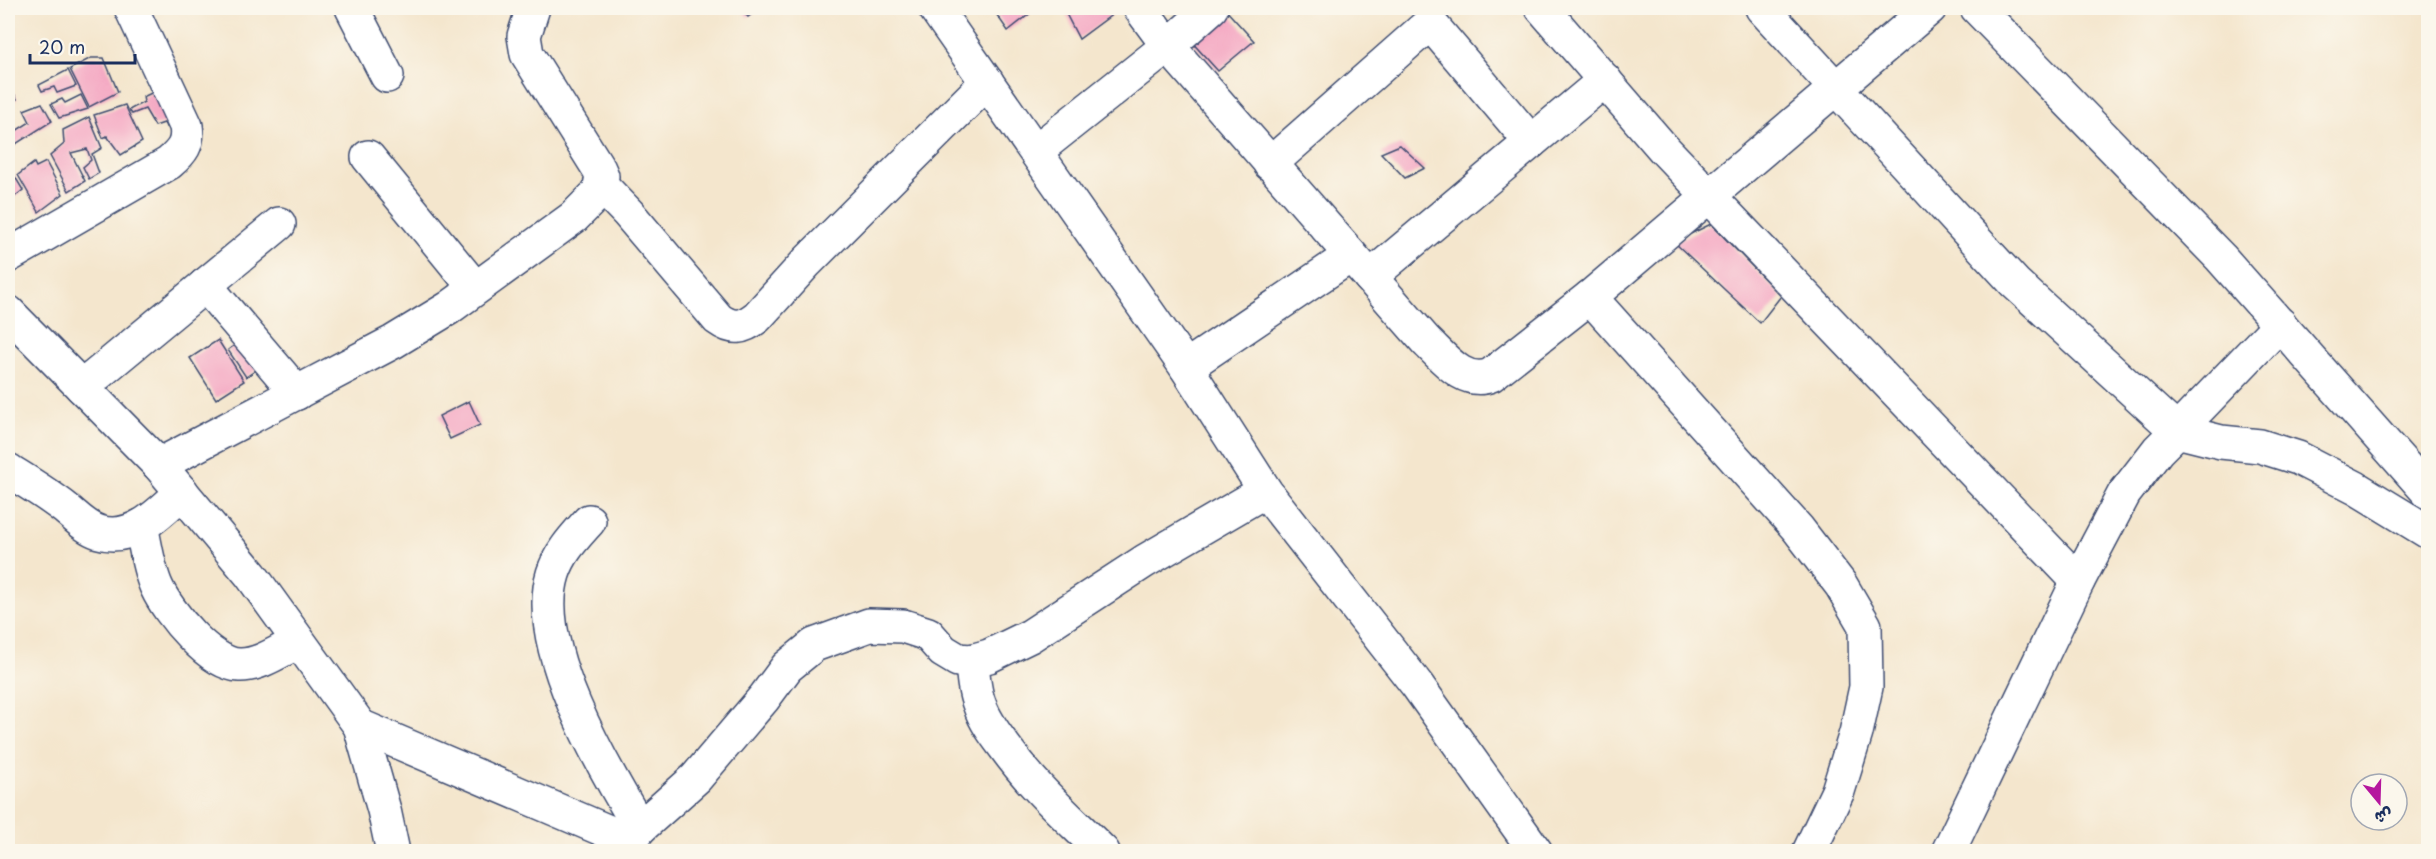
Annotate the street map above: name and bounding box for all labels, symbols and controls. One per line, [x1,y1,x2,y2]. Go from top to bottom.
scale bar [30,27,135,65]
text: 20 m [39,33,85,60]
north arrow [2349,772,2409,832]
text: ش [2372,803,2396,831]

